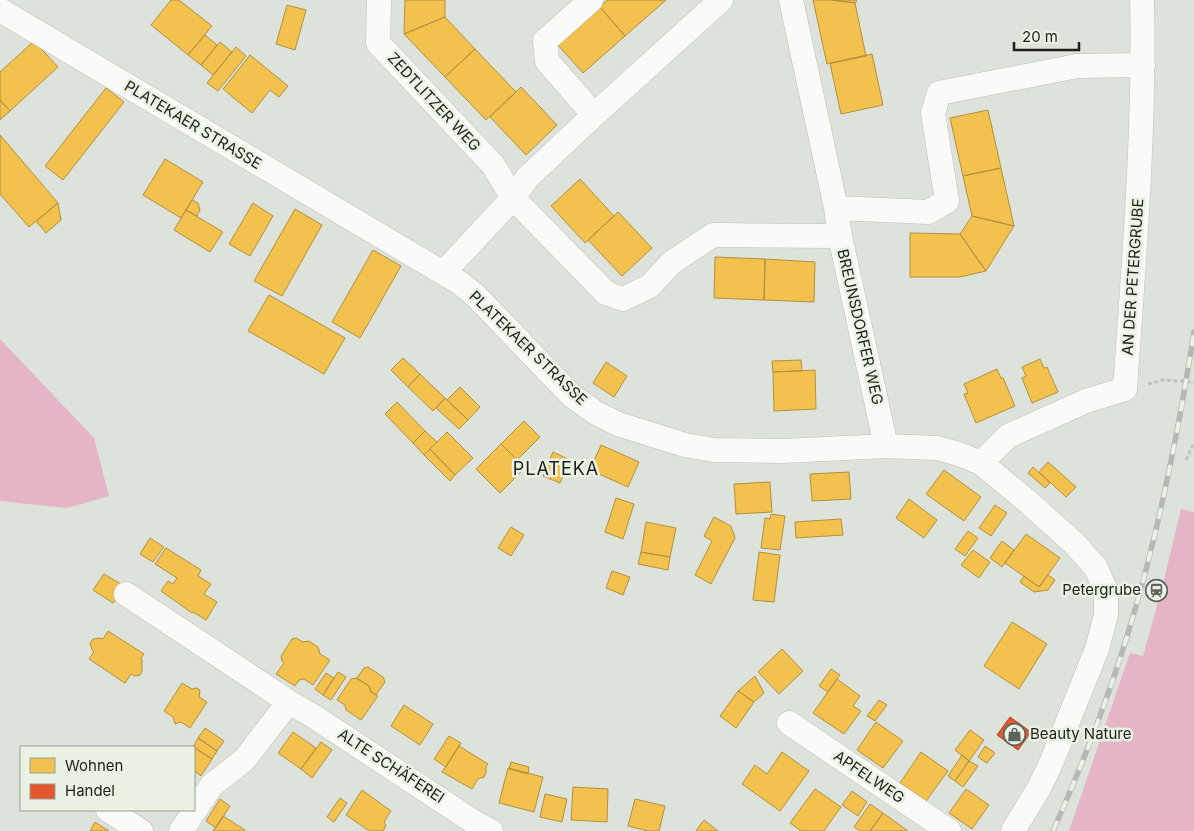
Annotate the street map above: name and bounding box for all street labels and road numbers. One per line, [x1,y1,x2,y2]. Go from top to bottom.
street label: ZEDTLITZER WEG [384,48,485,155]
street label: PLATEKAER STRASSE [121,76,265,173]
street label: AN DER PETERGRUBE [1118,198,1147,356]
street label: BREUNSDORFER WEG [833,247,888,407]
street label: PLATEKAER STRASSE [465,286,591,409]
street label: ALTE SCHÄFEREI [335,724,448,807]
street label: APFELWEG [830,746,908,807]

